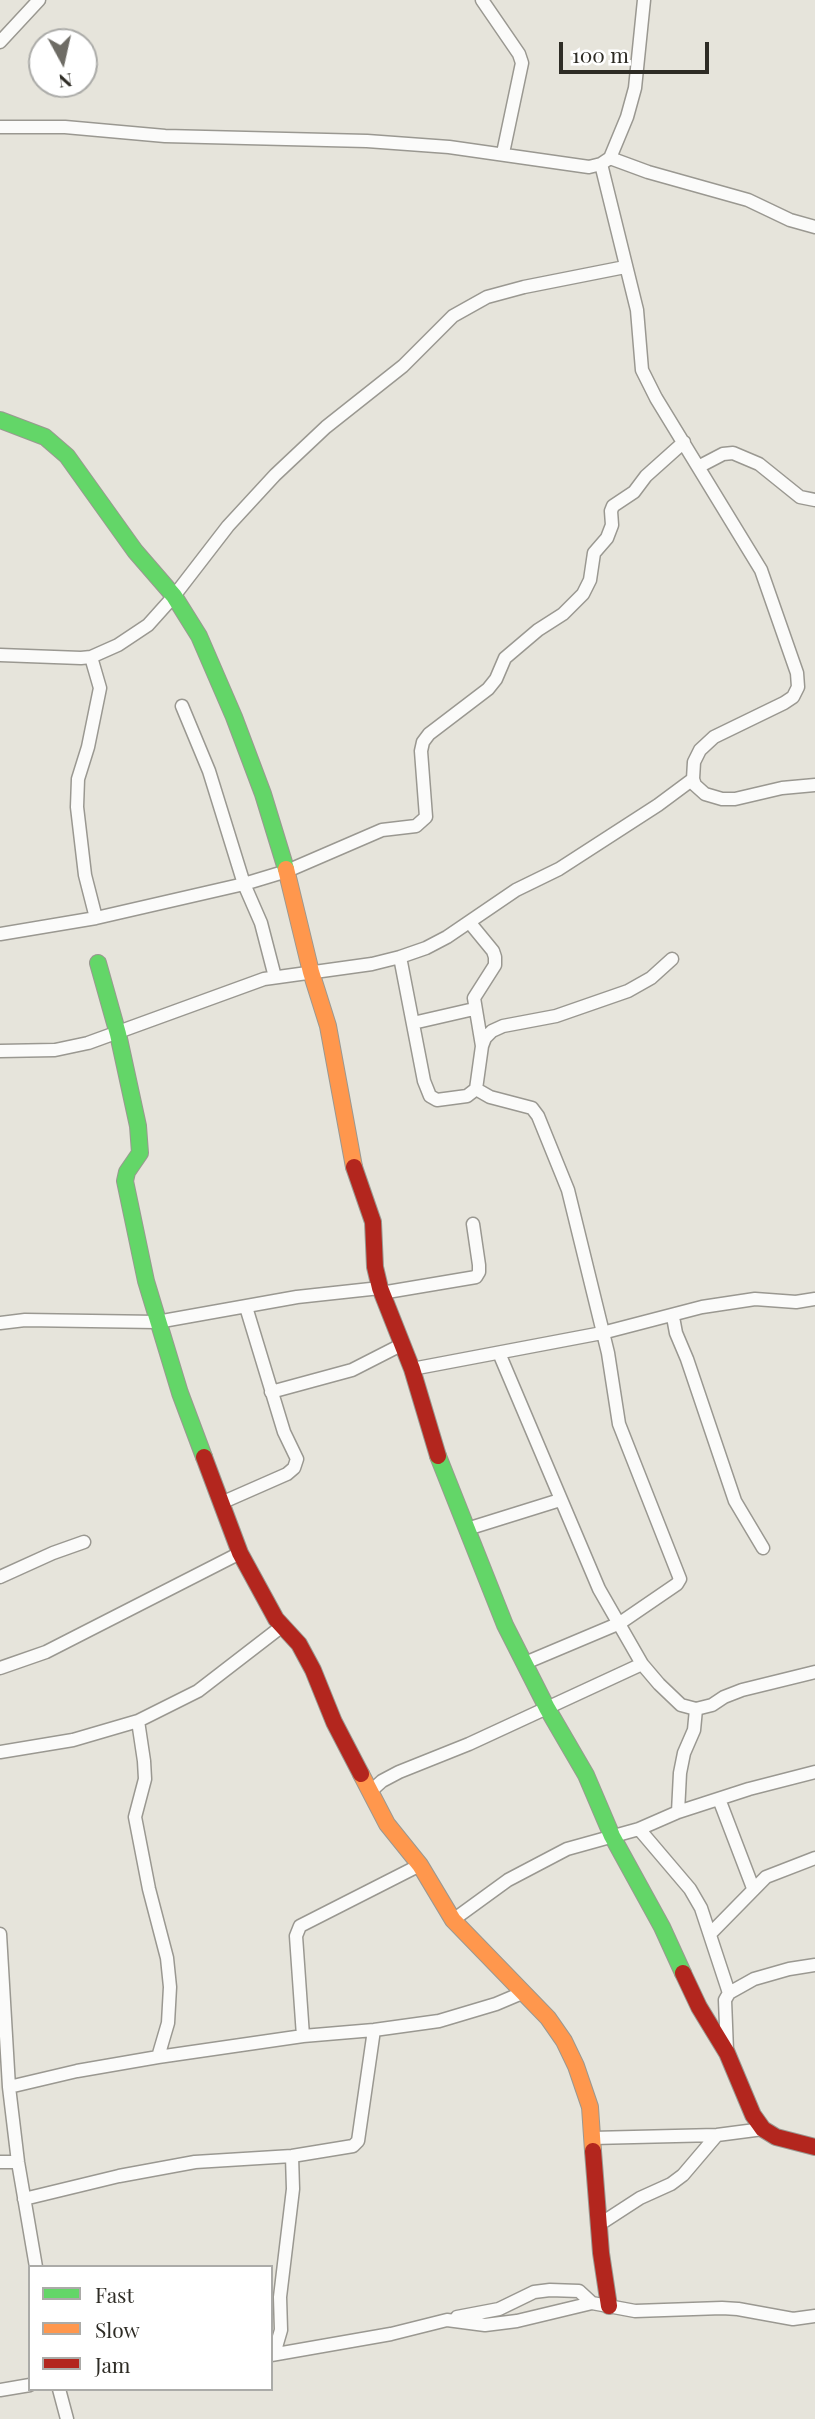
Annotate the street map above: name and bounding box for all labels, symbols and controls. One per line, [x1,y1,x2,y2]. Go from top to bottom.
north arrow [28,28,98,98]
scale bar [563,28,714,72]
text: 100 m [572,40,629,68]
text: N [57,68,74,96]
legend [28,2265,273,2391]
text: Fast [95,2280,134,2308]
text: Slow [95,2315,140,2343]
text: Jam [95,2350,131,2378]

